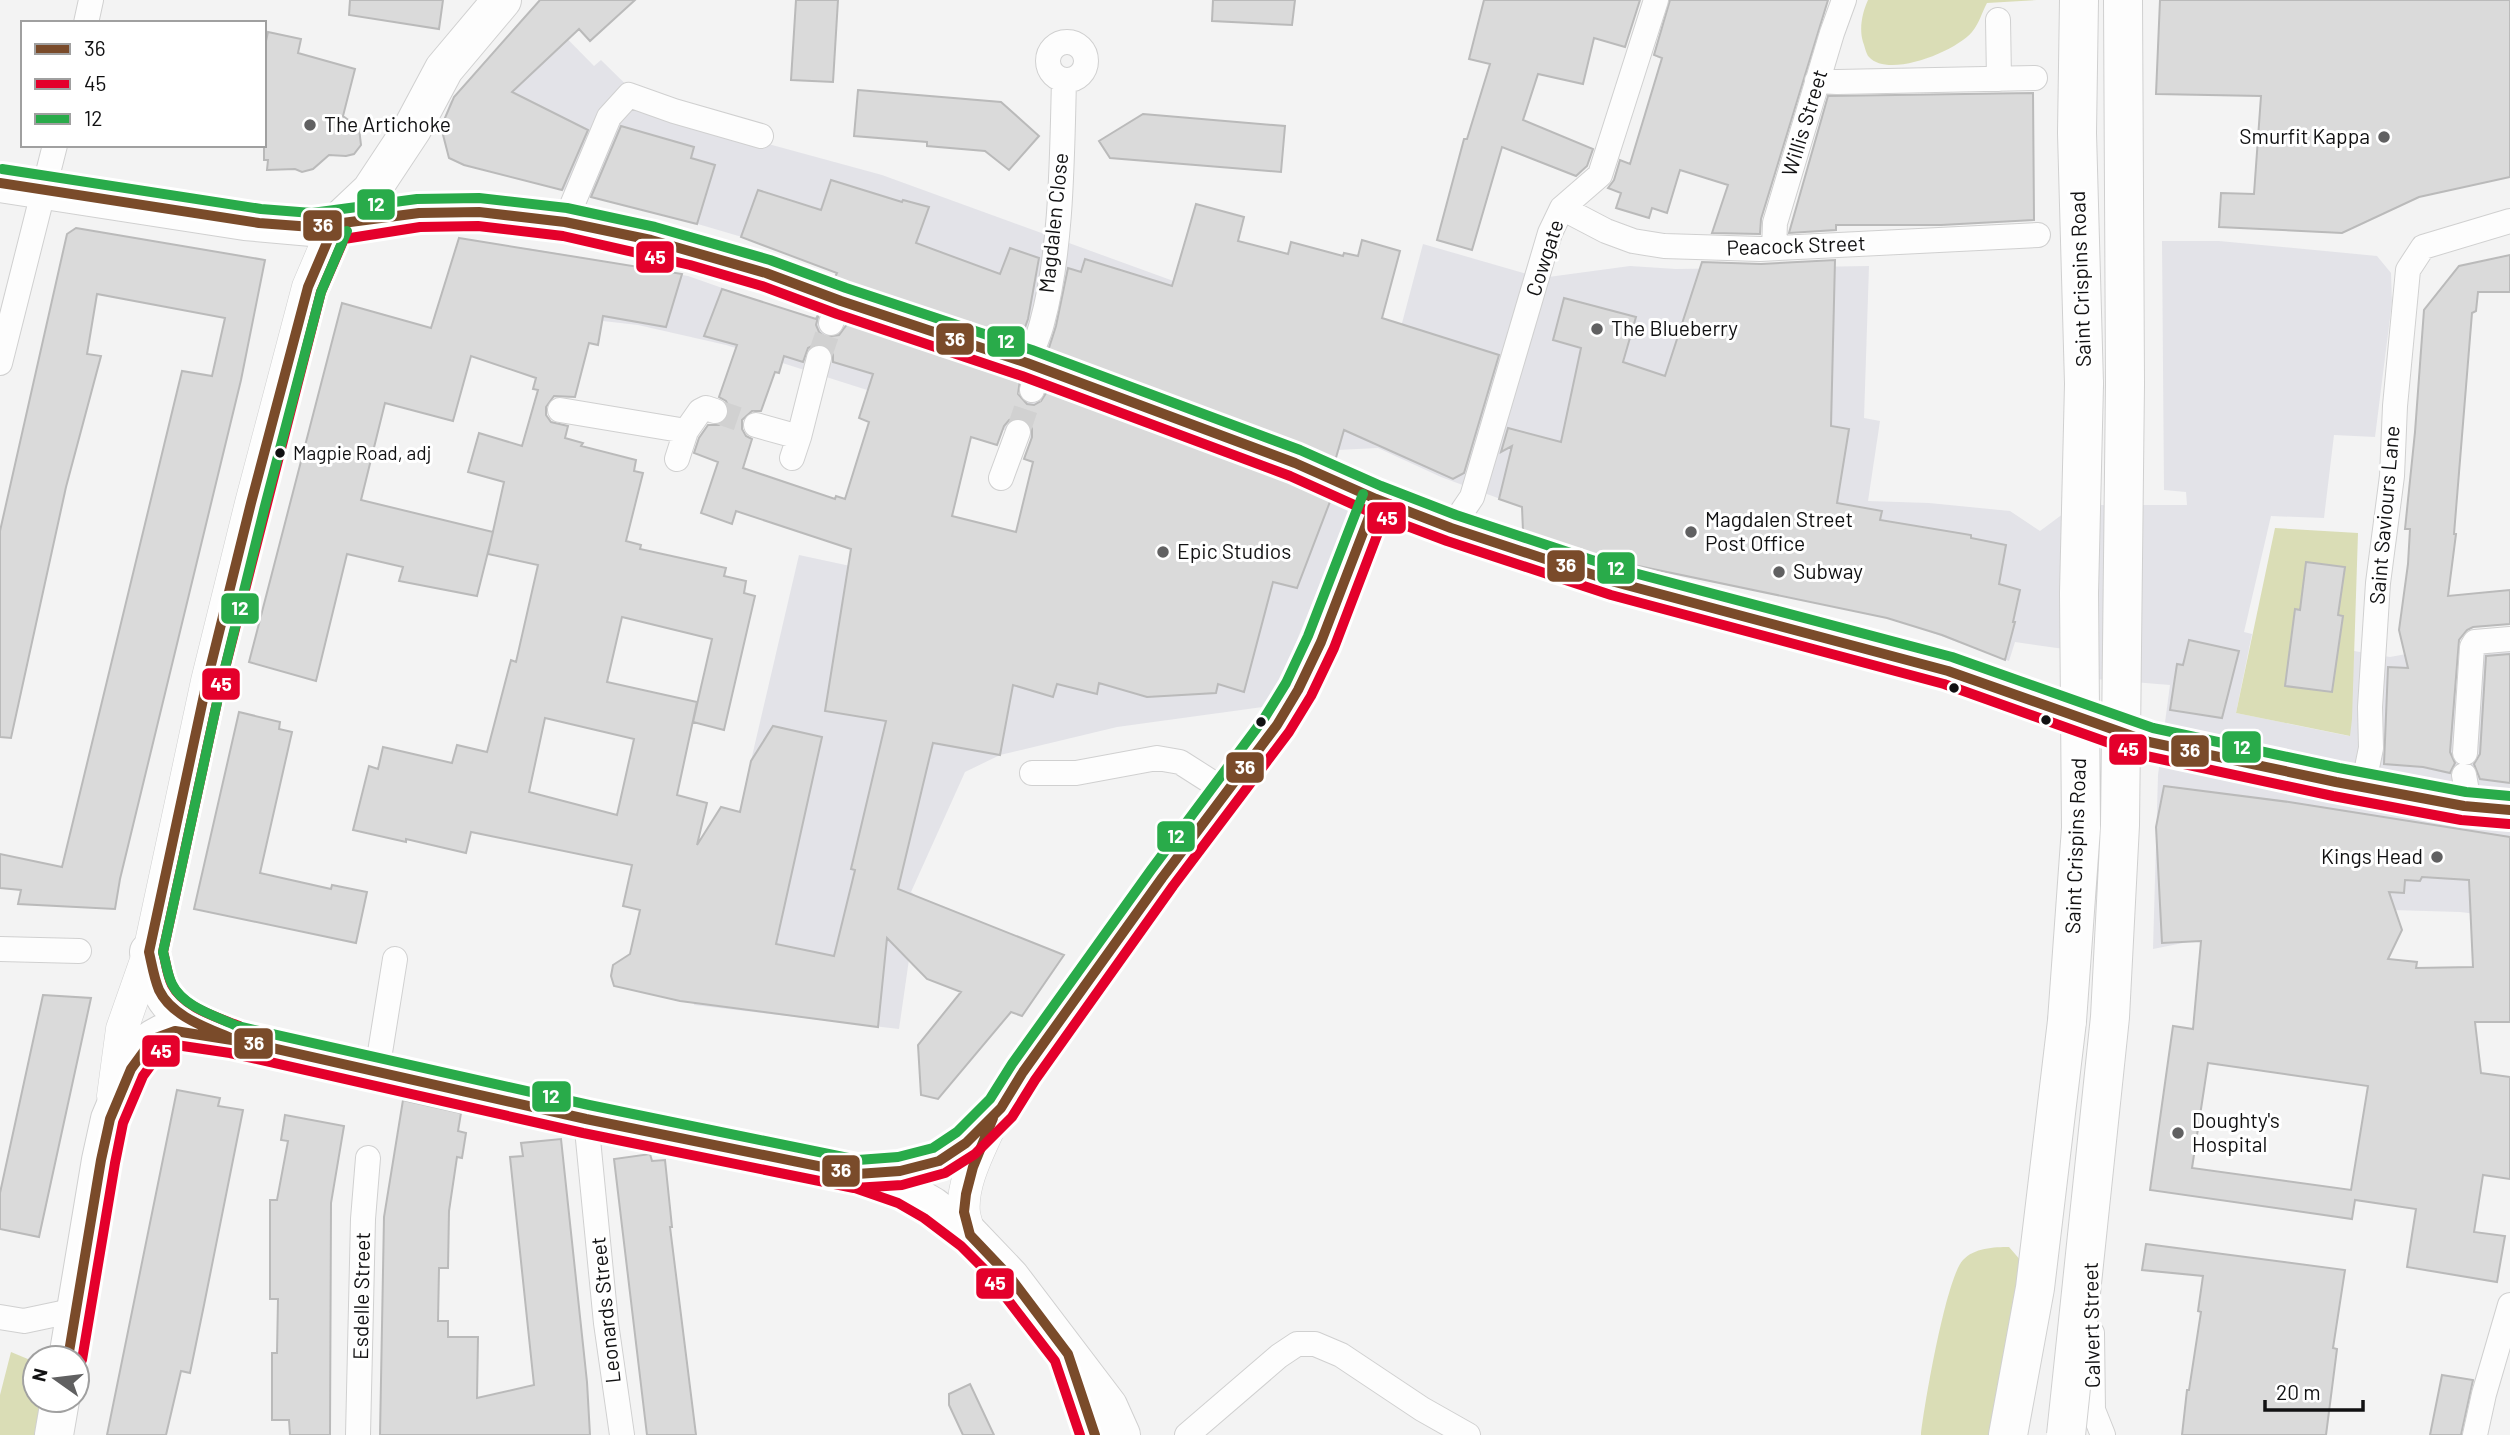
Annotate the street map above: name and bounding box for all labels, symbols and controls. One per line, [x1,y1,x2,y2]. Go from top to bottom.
legend [21,21,266,147]
text: 36 [84,35,106,60]
street label: Willis Street [1775,66,1832,179]
text: 45 [84,70,106,95]
text: 12 [84,105,103,130]
place label: The Artichoke [324,111,451,136]
marker: The Artichoke [302,117,318,133]
place label: Smurfit Kappa [2239,123,2370,148]
marker: Smurfit Kappa [2376,129,2392,145]
street label: Magdalen Close [1033,151,1072,294]
line badge: 12 [356,188,396,221]
street label: Saint Crispins Road [2064,191,2095,368]
text: 12 [367,192,385,215]
line badge: 36 [302,209,343,242]
text: 36 [313,213,333,236]
street label: Cowgate [1520,216,1568,299]
street label: Peacock Street [1726,230,1866,259]
line badge: 45 [635,240,675,274]
text: 45 [644,245,666,268]
place label: The Blueberry [1611,315,1738,340]
marker: The Blueberry [1589,321,1605,337]
line badge: 36 [935,322,975,356]
line badge: 12 [986,325,1026,358]
text: 36 [945,327,965,350]
text: 12 [997,329,1015,352]
street label: Saint Saviours Lane [2363,425,2404,605]
place label: Magpie Road, adj [293,441,431,464]
marker: Magpie Road, adj [273,446,287,460]
line badge: 45 [1366,501,1407,535]
text: 45 [1376,506,1398,529]
place label: Magdalen Street Post Office [1705,506,1853,555]
marker: Magdalen Street Post Office [1683,524,1699,540]
place label: Epic Studios [1177,538,1291,563]
marker: Epic Studios [1155,544,1171,560]
line badge: 36 [1546,549,1586,583]
line badge: 12 [1596,551,1636,585]
text: 36 [1556,553,1576,576]
text: 12 [1607,556,1625,579]
place label: Subway [1793,558,1863,583]
marker: Subway [1771,564,1787,580]
line badge: 12 [220,592,260,625]
text: 12 [231,596,249,619]
line badge: 45 [201,667,241,701]
text: 45 [210,672,232,695]
unlabelled marker [1947,681,1961,695]
unlabelled marker [2039,713,2053,727]
unlabelled marker [1254,715,1268,729]
line badge: 12 [2221,730,2262,764]
line badge: 45 [2108,733,2148,766]
line badge: 36 [2170,734,2210,768]
text: 12 [2233,735,2251,758]
text: 45 [2117,737,2139,760]
text: 36 [2180,738,2200,761]
line badge: 36 [1225,751,1265,784]
text: 36 [1235,755,1255,778]
street label: Saint Crispins Road [2059,757,2090,934]
line badge: 12 [1156,820,1196,853]
text: 12 [1167,824,1185,847]
place label: Kings Head [2321,843,2423,868]
marker: Kings Head [2429,849,2445,865]
line badge: 36 [233,1027,274,1060]
text: 36 [244,1031,264,1054]
line badge: 45 [141,1034,181,1068]
text: 45 [150,1039,172,1062]
line badge: 12 [531,1080,572,1113]
text: 12 [542,1084,560,1107]
place label: Doughty's Hospital [2192,1107,2280,1156]
marker: Doughty's Hospital [2170,1125,2186,1141]
line badge: 36 [821,1154,861,1188]
text: 36 [831,1158,851,1181]
street label: Esdelle Street [347,1232,374,1360]
street label: Leonards Street [584,1236,625,1385]
street label: Calvert Street [2077,1262,2104,1388]
line badge: 45 [975,1267,1015,1300]
text: 45 [984,1271,1006,1294]
north arrow [21,1344,91,1414]
text: N [26,1366,52,1384]
scale bar [2265,1368,2363,1412]
text: 20 m [2276,1379,2321,1404]

